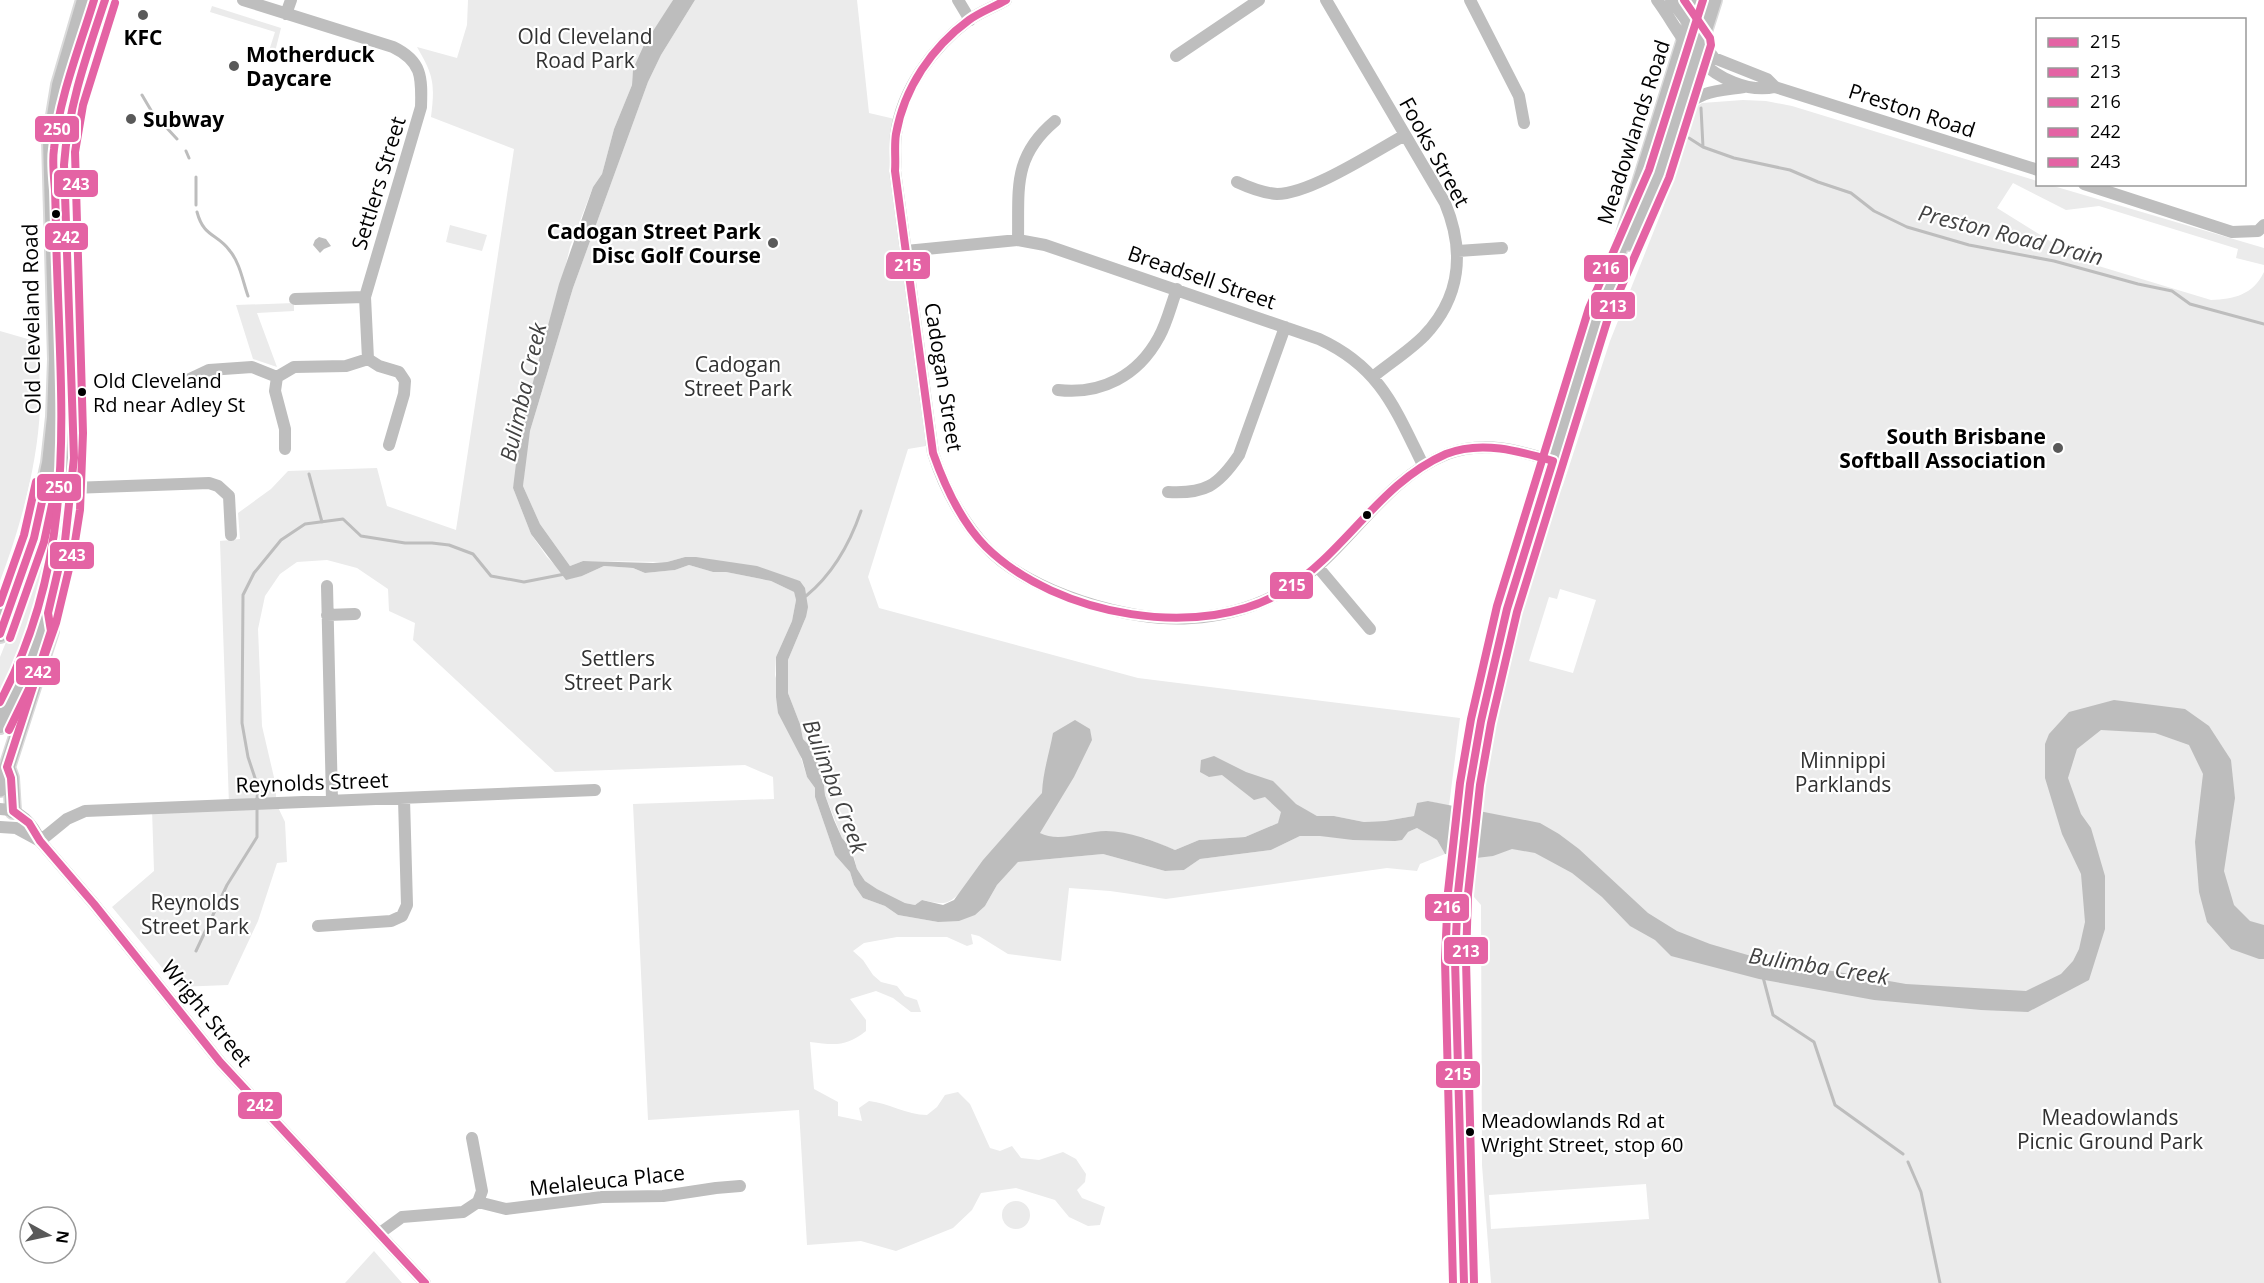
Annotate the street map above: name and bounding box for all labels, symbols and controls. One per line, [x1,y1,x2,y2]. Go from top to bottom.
marker: KFC [136,8,150,22]
legend [2036,18,2246,186]
park label: Old Cleveland Road Park [517,22,653,74]
place label: KFC [124,23,162,51]
text: 215 [2090,29,2121,53]
street label: Meadowlands Road [1590,36,1676,228]
place label: Motherduck Daycare [246,40,376,92]
marker: Motherduck Daycare [227,59,241,73]
text: 213 [2090,59,2121,83]
street label: Preston Road [1845,76,1979,144]
text: 216 [2090,89,2121,113]
street label: Fooks Street [1393,92,1477,212]
place label: Subway [143,105,224,133]
marker: Subway [124,112,138,126]
street label: Settlers Street [344,113,412,253]
line badge: 250 [34,115,80,143]
text: 250 [43,118,71,140]
text: 242 [2090,119,2121,143]
text: 243 [2090,149,2121,173]
line badge: 243 [53,169,99,198]
text: 243 [62,173,90,195]
water label: Preston Road Drain [1915,197,2107,271]
unlabelled marker [50,208,62,220]
place label: Cadogan Street Park Disc Golf Course [547,217,762,269]
line badge: 242 [44,222,89,251]
street label: Old Cleveland Road [15,223,47,415]
text: 242 [52,226,80,248]
marker: Cadogan Street Park Disc Golf Course [766,236,780,250]
street label: Breadsell Street [1124,239,1280,315]
line badge: 215 [885,251,931,280]
text: 215 [894,254,922,276]
line badge: 216 [1583,254,1629,283]
text: 216 [1592,257,1620,279]
line badge: 213 [1590,291,1636,320]
text: 213 [1599,295,1627,317]
street label: Cadogan Street [918,301,970,453]
water label: Bulimba Creek [491,319,553,464]
park label: Cadogan Street Park [684,350,792,402]
place label: Old Cleveland Rd near Adley St [93,367,245,418]
marker: Old Cleveland Rd near Adley St [76,386,88,398]
place label: South Brisbane Softball Association [1839,422,2046,474]
marker: South Brisbane Softball Association [2051,441,2065,455]
line badge: 250 [36,473,82,502]
text: 250 [45,476,73,498]
unlabelled marker [1361,509,1373,521]
line badge: 243 [49,541,95,570]
text: 243 [58,544,86,566]
line badge: 215 [1269,571,1314,600]
text: 215 [1278,574,1306,596]
park label: Settlers Street Park [564,644,672,696]
line badge: 242 [15,657,61,686]
text: 242 [24,661,52,683]
water label: Bulimba Creek [797,715,876,858]
park label: Minnippi Parklands [1795,746,1891,798]
street label: Reynolds Street [235,765,389,799]
park label: Reynolds Street Park [141,888,249,940]
line badge: 216 [1424,893,1470,922]
text: 216 [1433,896,1461,918]
line badge: 213 [1443,936,1489,965]
water label: Bulimba Creek [1747,939,1892,991]
text: 213 [1452,940,1480,962]
street label: Wright Street [155,954,259,1072]
line badge: 215 [1435,1060,1481,1089]
text: 215 [1444,1063,1472,1085]
line badge: 242 [237,1091,283,1120]
text: 242 [246,1094,274,1116]
park label: Meadowlands Picnic Ground Park [2017,1103,2203,1155]
place label: Meadowlands Rd at Wright Street, stop 60 [1481,1107,1683,1158]
marker: Meadowlands Rd at Wright Street, stop 60 [1464,1126,1476,1138]
street label: Melaleuca Place [528,1158,686,1202]
north arrow [18,1205,78,1265]
text: N [51,1229,75,1245]

